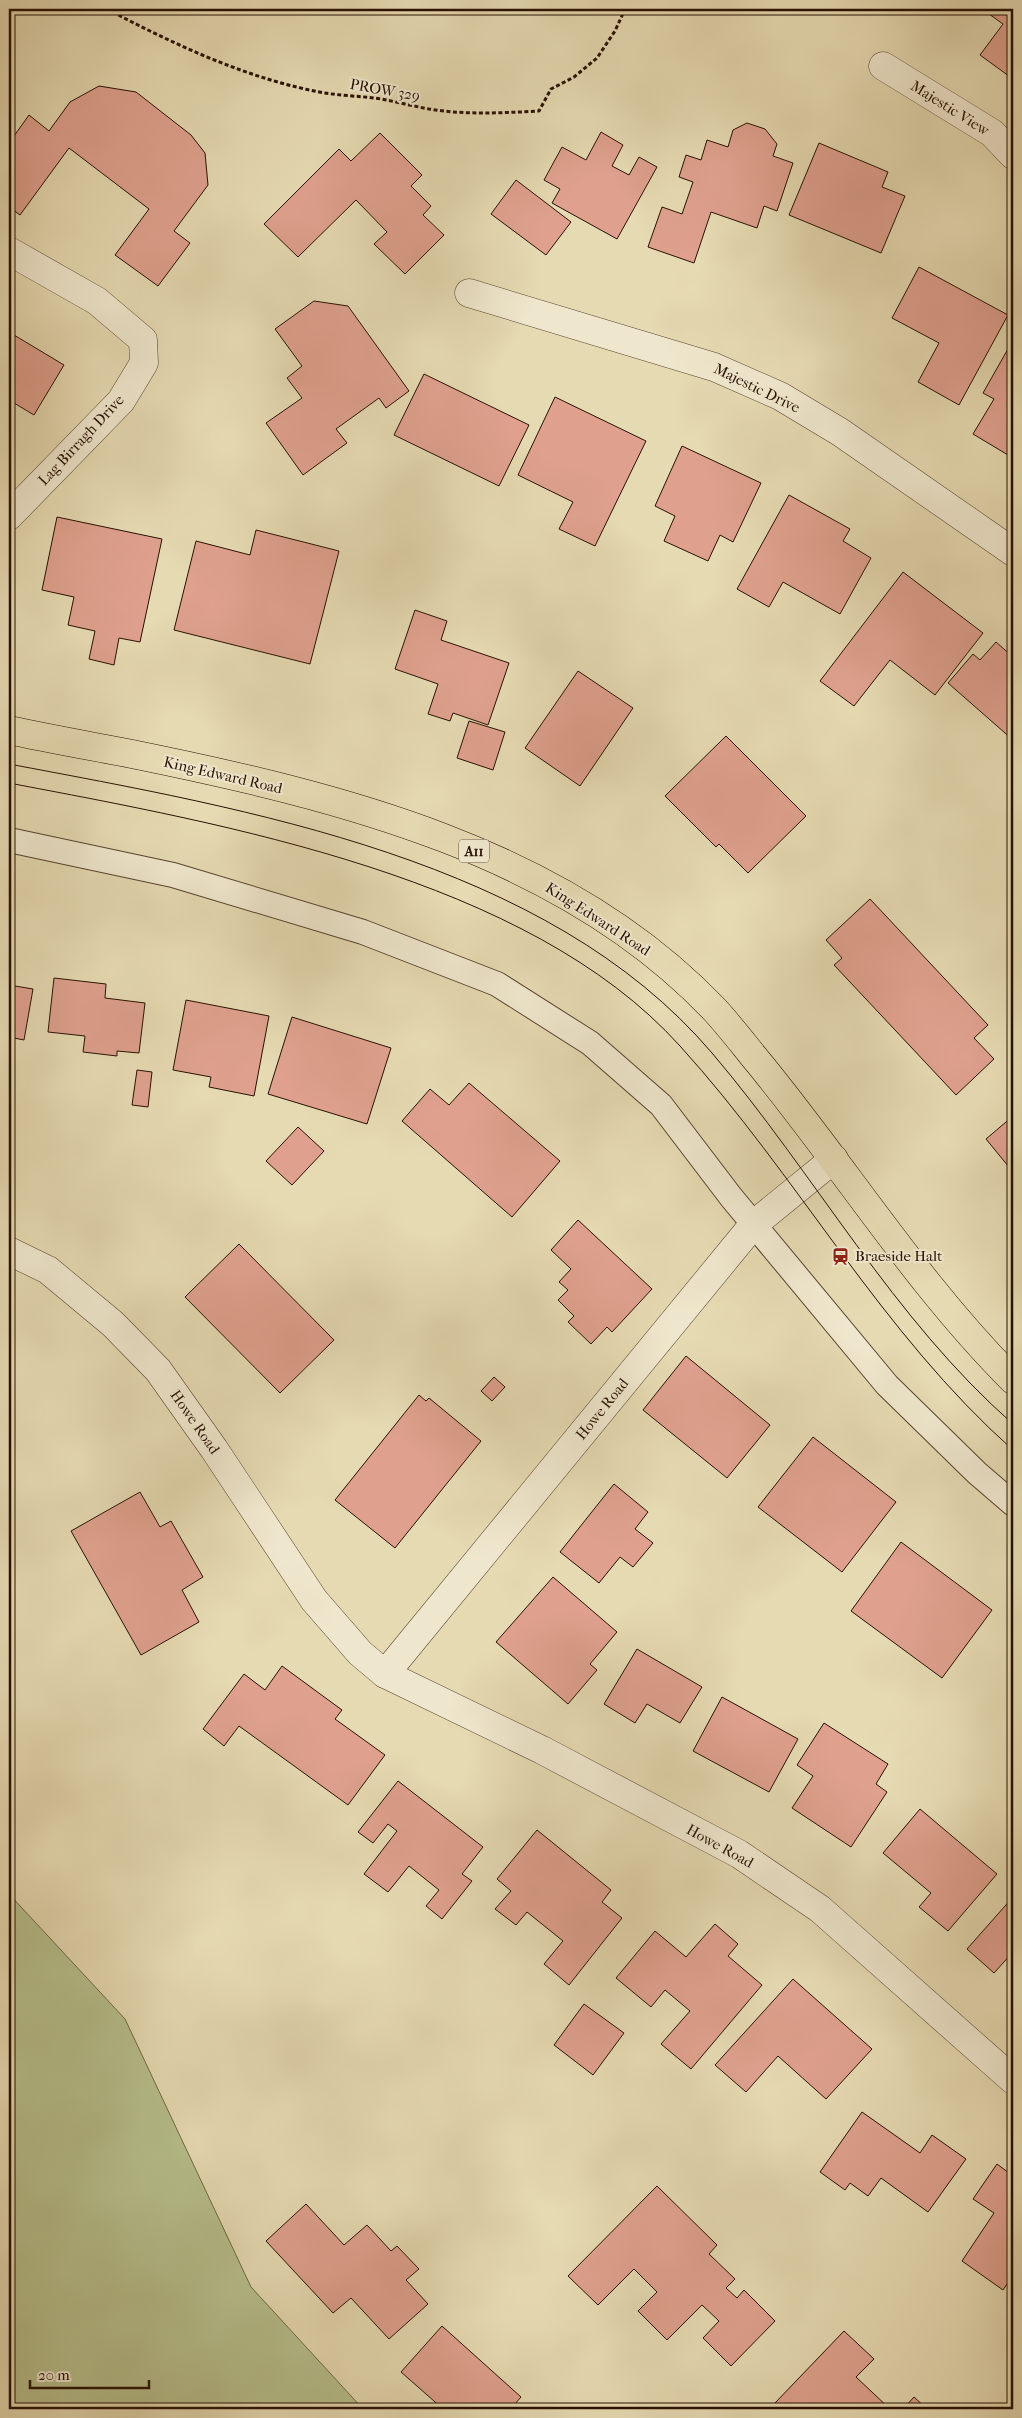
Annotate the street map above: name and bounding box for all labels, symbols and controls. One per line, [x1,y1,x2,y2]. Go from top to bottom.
street label: PROW 329 [349,75,421,105]
street label: Majestic View [907,77,993,140]
street label: Majestic Drive [711,359,804,417]
street label: Lag Birragh Drive [34,390,128,489]
street label: King Edward Road [162,753,285,798]
road number: A11 [459,839,489,862]
street label: King Edward Road [542,878,654,960]
station icon: Braeside Halt [831,1246,851,1266]
place label: Braeside Halt [855,1247,943,1265]
street label: Howe Road [572,1374,633,1443]
street label: Howe Road [166,1387,224,1458]
street label: Howe Road [683,1820,757,1872]
scale bar [30,2358,149,2390]
text: 20 m [38,2366,70,2384]

